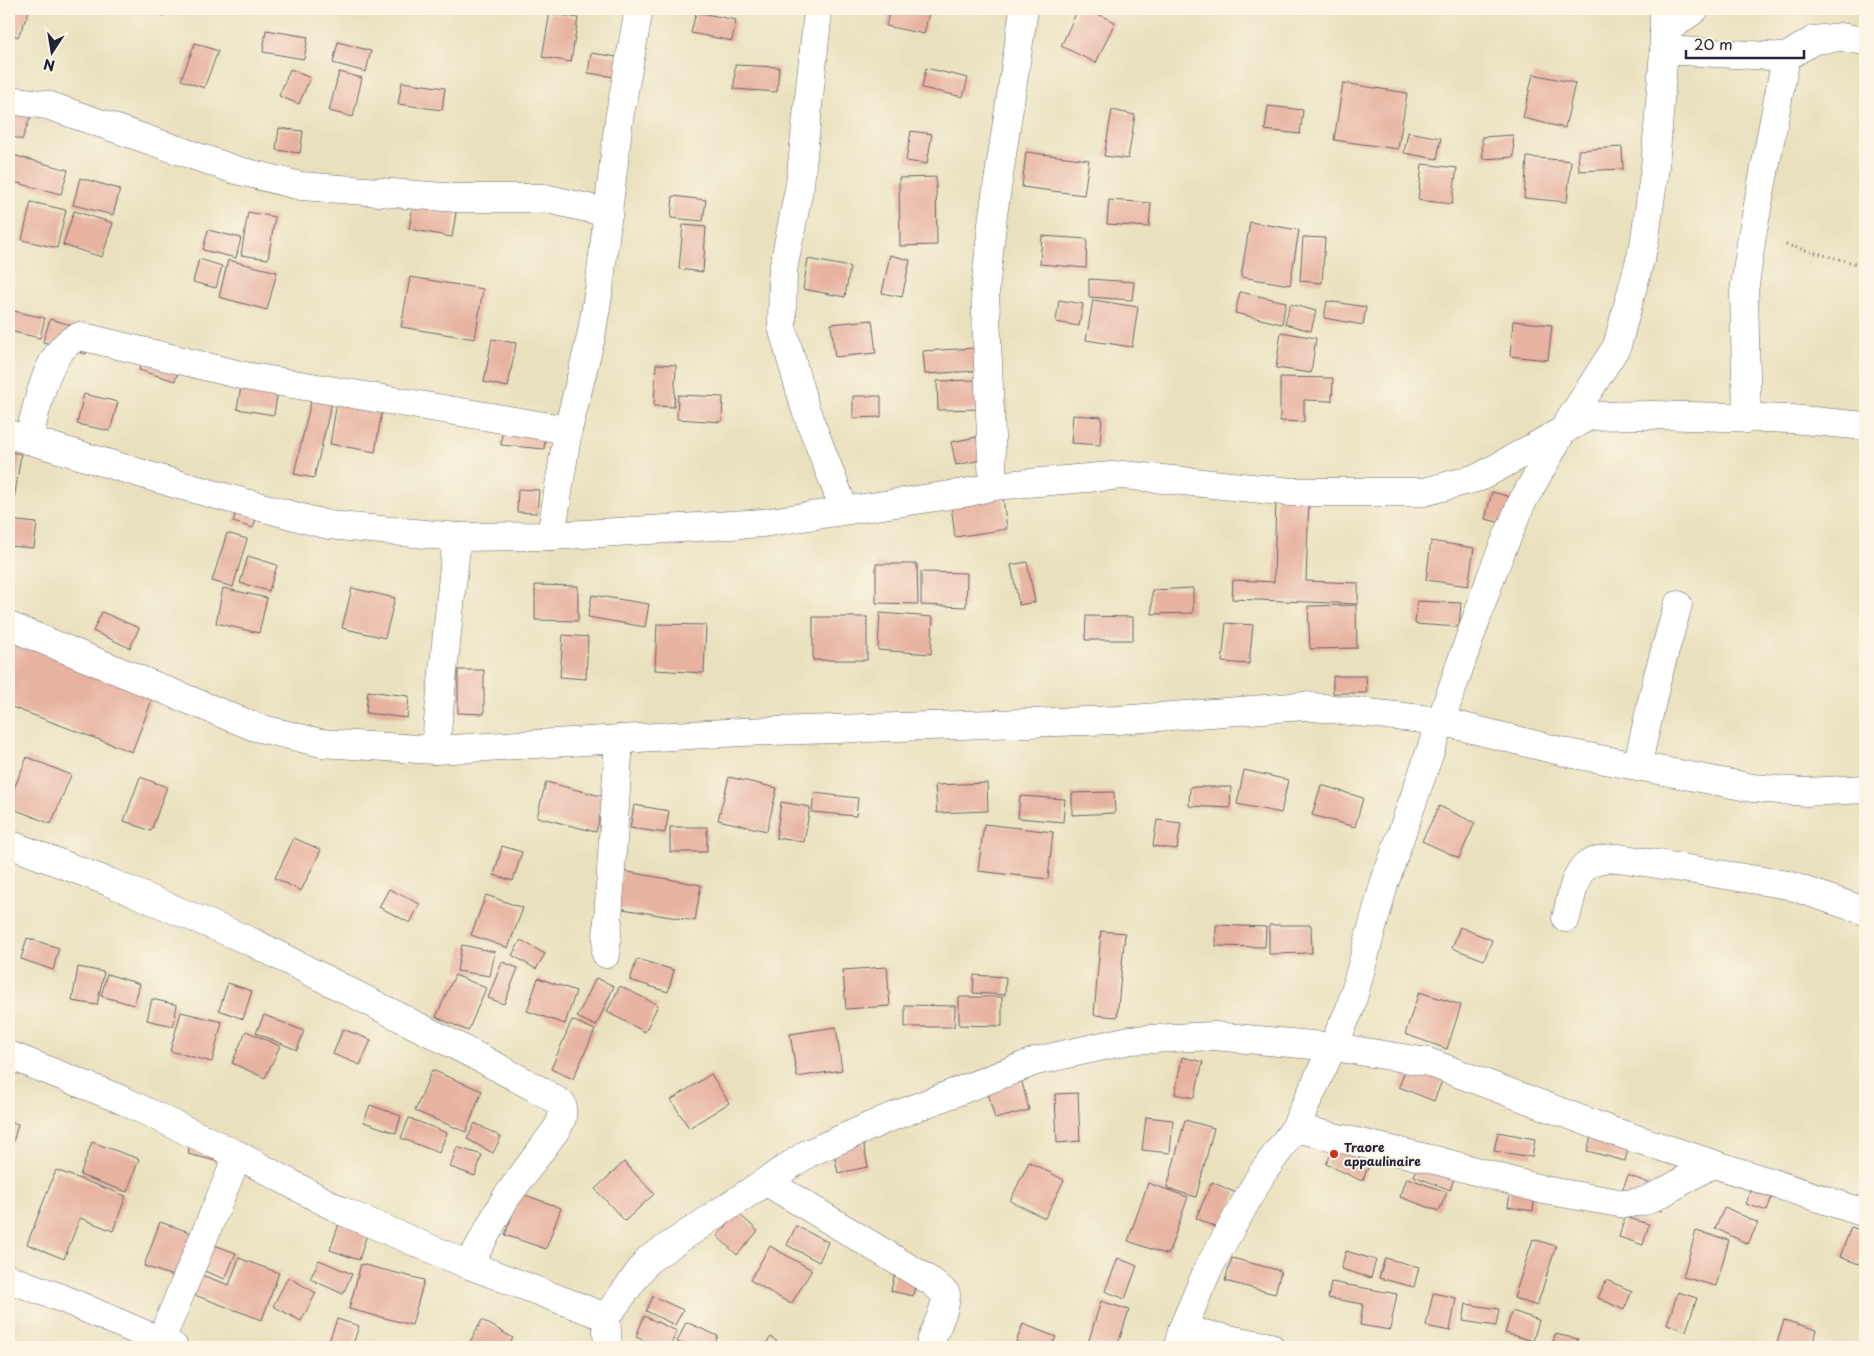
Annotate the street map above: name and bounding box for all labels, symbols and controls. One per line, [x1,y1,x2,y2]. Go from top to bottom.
north arrow [28,28,78,78]
scale bar [1686,28,1804,60]
text: 20 m [1694,32,1733,55]
text: N [42,54,57,77]
place label: Traore appaulinaire [1344,1138,1421,1170]
marker: Traore appaulinaire [1328,1148,1340,1160]

